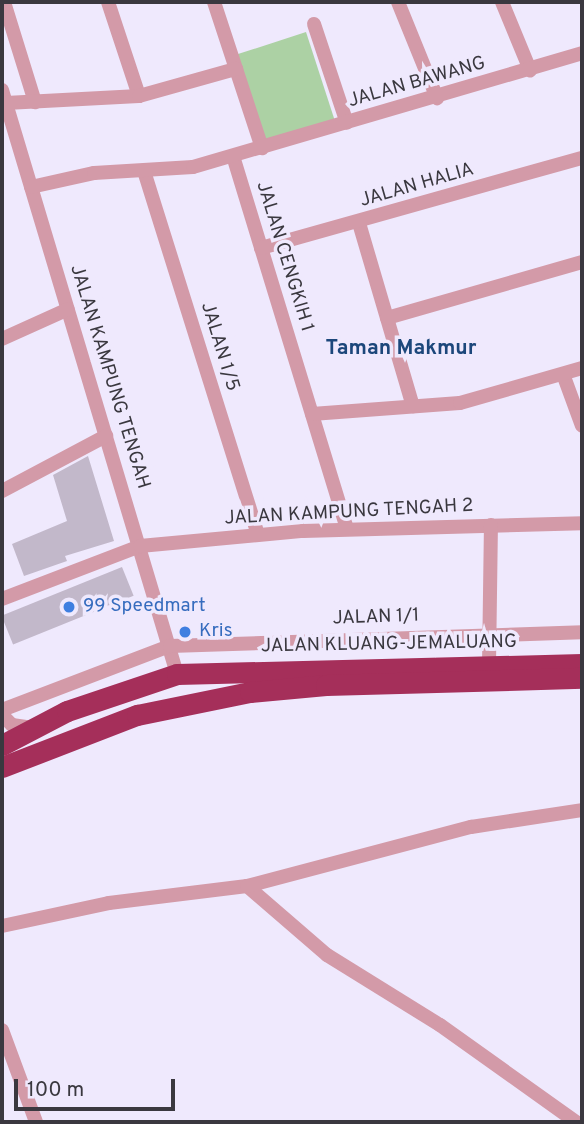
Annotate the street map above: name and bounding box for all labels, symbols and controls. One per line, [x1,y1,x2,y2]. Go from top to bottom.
street label: JALAN BAWANG [346,53,488,113]
street label: JALAN HALIA [357,159,477,213]
street label: JALAN CENGKIH 1 [250,179,318,335]
street label: JALAN KAMPUNG TENGAH [64,262,154,492]
street label: JALAN 1/5 [195,300,243,394]
district label: Taman Makmur [325,336,477,362]
street label: JALAN KAMPUNG TENGAH 2 [224,495,474,531]
place label: 99 Speedmart [83,596,206,618]
marker: 99 Speedmart [61,599,77,615]
street label: JALAN 1/1 [332,605,420,631]
place label: Kris [199,621,233,643]
marker: Kris [177,624,193,640]
street label: JALAN KLUANG-JEMALUANG [261,631,517,659]
scale bar [18,1064,178,1108]
text: 100 m [27,1077,84,1104]

